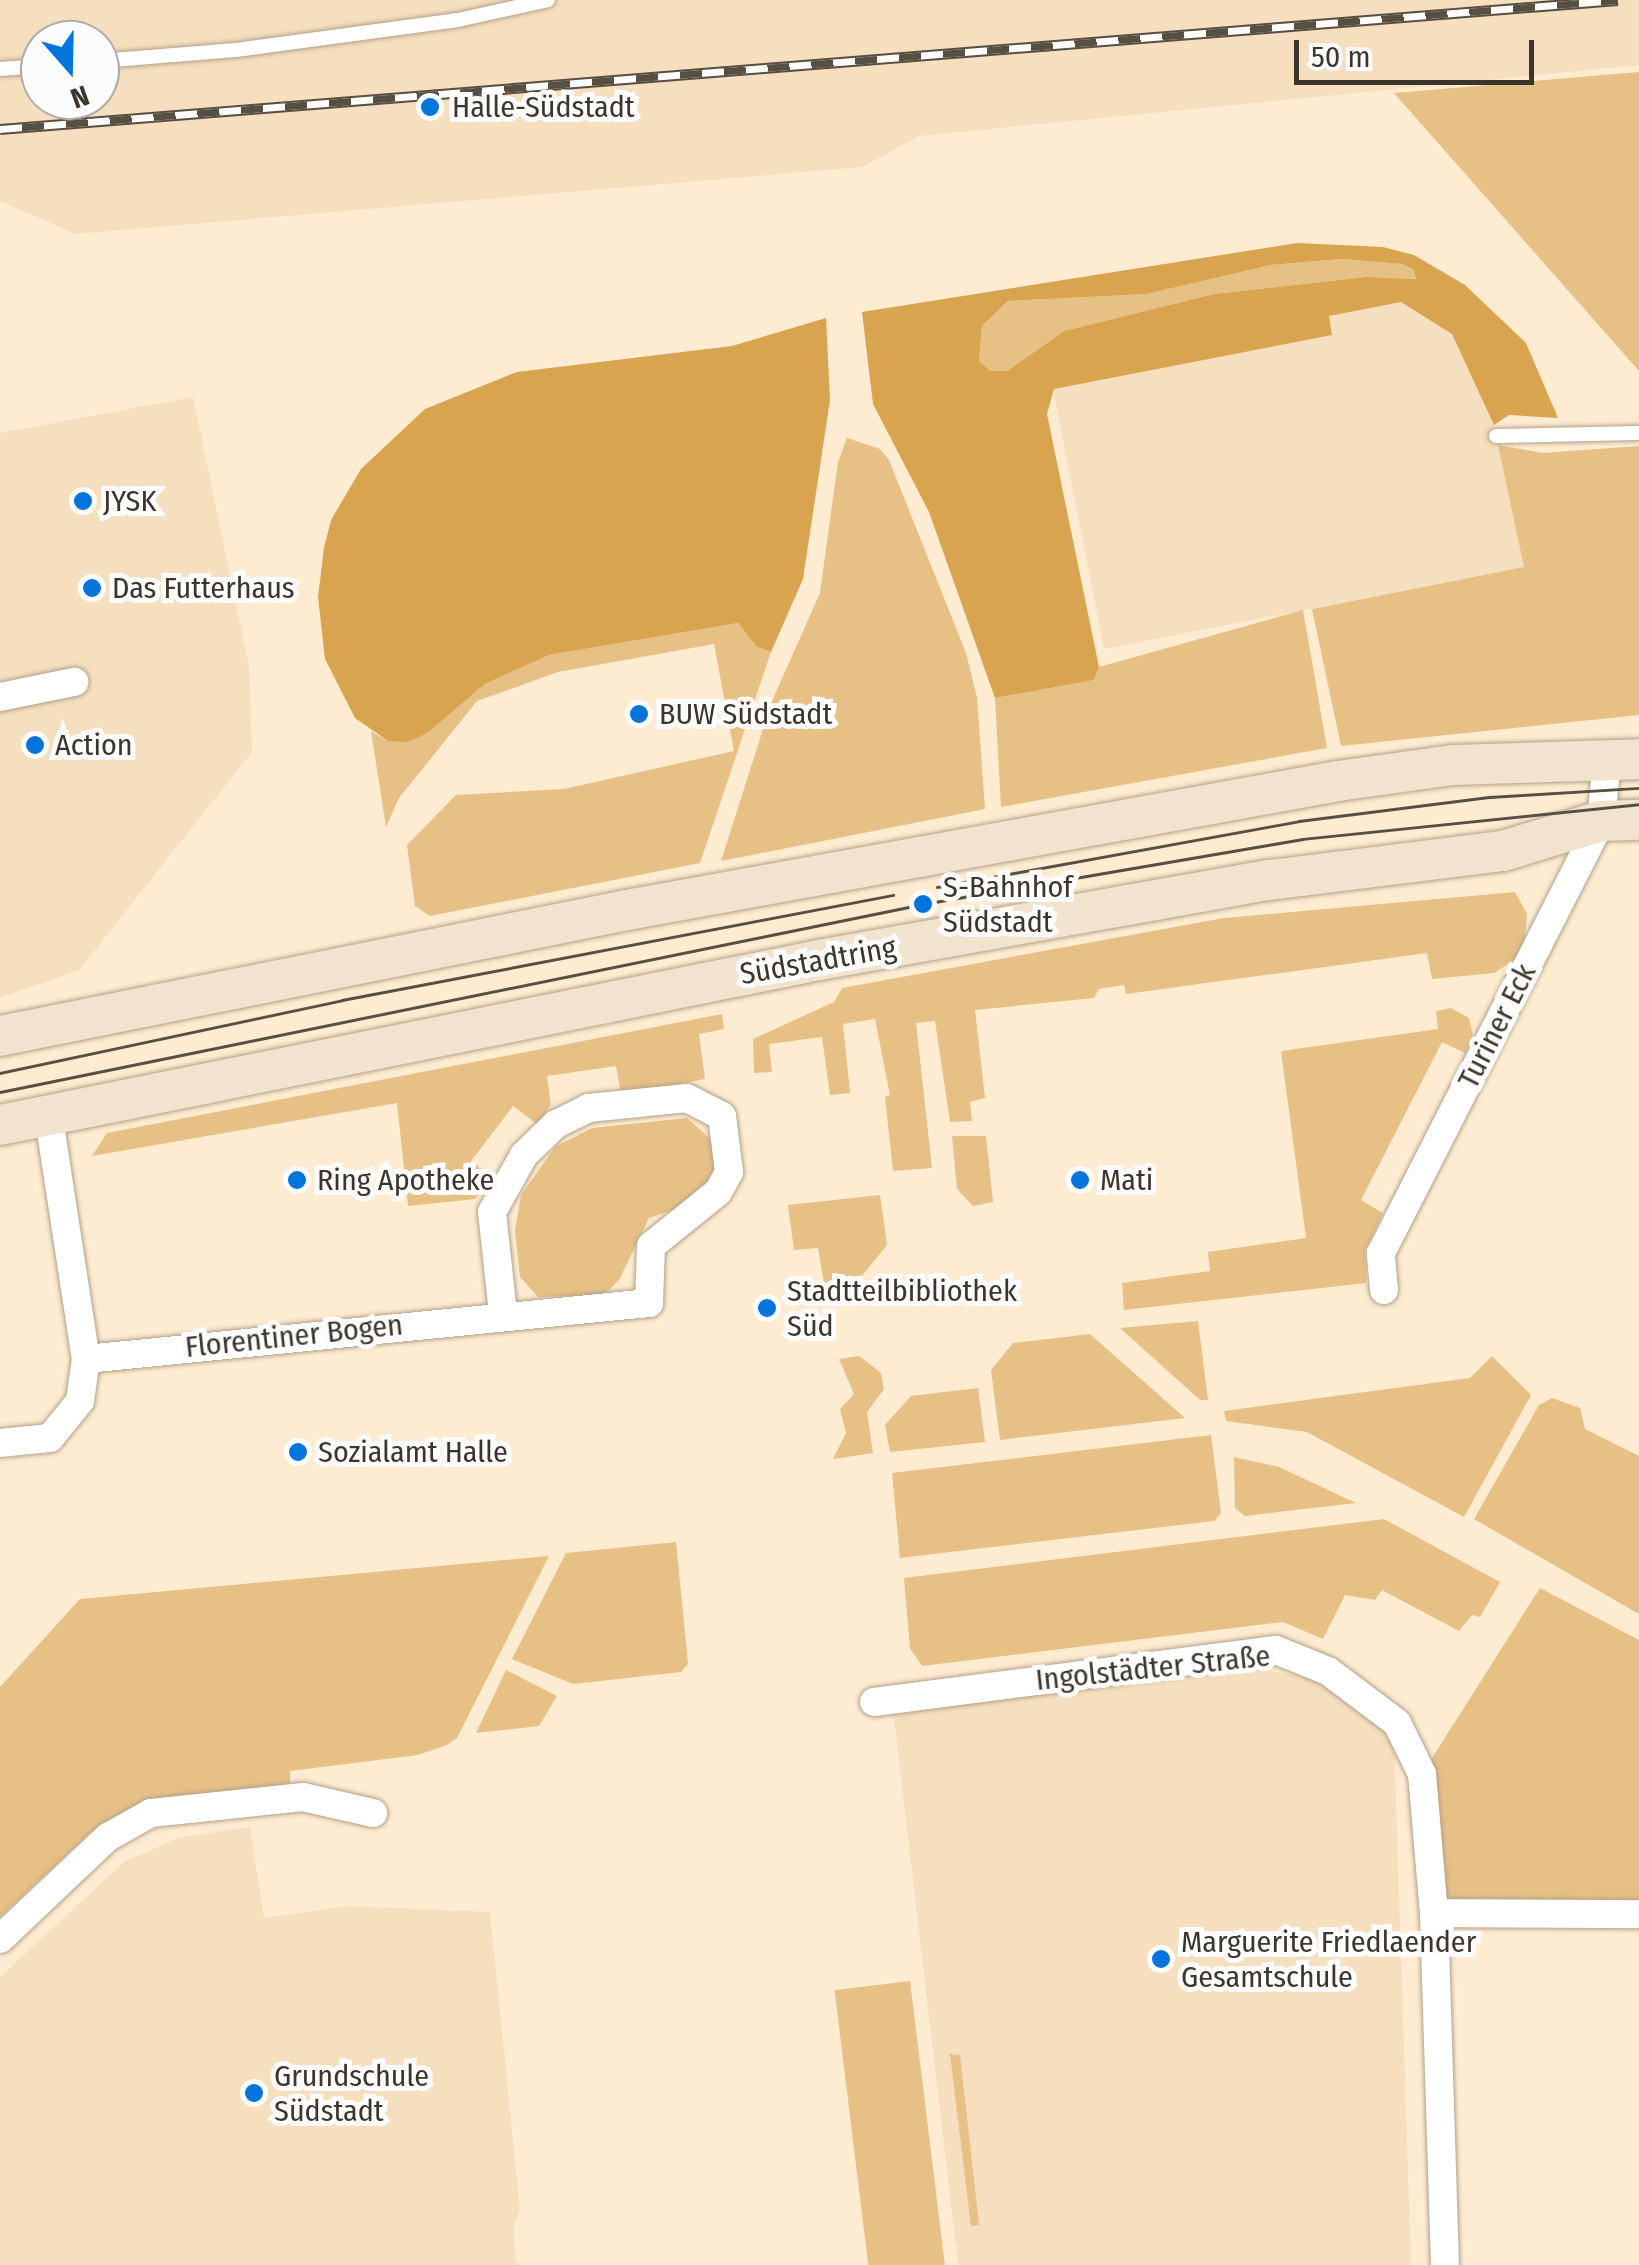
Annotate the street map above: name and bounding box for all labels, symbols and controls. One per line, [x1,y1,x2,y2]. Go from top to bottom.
north arrow [20,20,120,120]
scale bar [1299,20,1539,82]
text: 50 m [1311,39,1371,75]
text: N [66,78,93,115]
place label: Halle-Südstadt [452,89,635,125]
marker: Halle-Südstadt [417,94,443,120]
place label: JYSK [103,483,156,519]
marker: JYSK [72,490,94,512]
place label: Das Futterhaus [112,570,295,606]
marker: Das Futterhaus [81,577,103,599]
place label: BUW Südstadt [659,696,832,732]
marker: BUW Südstadt [628,703,650,725]
place label: Action [55,727,133,763]
marker: Action [24,734,46,756]
place label: S-Bahnhof Südstadt [943,869,1072,940]
marker: S-Bahnhof Südstadt [912,893,934,915]
street label: Südstadtring [737,930,899,992]
street label: Turiner Eck [1450,958,1544,1094]
place label: Ring Apotheke [317,1162,494,1198]
place label: Mati [1100,1162,1153,1198]
marker: Ring Apotheke [286,1169,308,1191]
marker: Mati [1069,1169,1091,1191]
place label: Stadtteilbibliothek Süd [787,1273,1017,1344]
marker: Stadtteilbibliothek Süd [756,1297,778,1319]
street label: Florentiner Bogen [183,1307,405,1365]
place label: Sozialamt Halle [318,1434,508,1470]
marker: Sozialamt Halle [287,1441,309,1463]
street label: Ingolstädter Straße [1034,1638,1272,1698]
place label: Marguerite Friedlaender Gesamtschule [1181,1924,1476,1994]
marker: Marguerite Friedlaender Gesamtschule [1150,1948,1172,1970]
place label: Grundschule Südstadt [274,2058,429,2128]
marker: Grundschule Südstadt [243,2082,265,2104]

